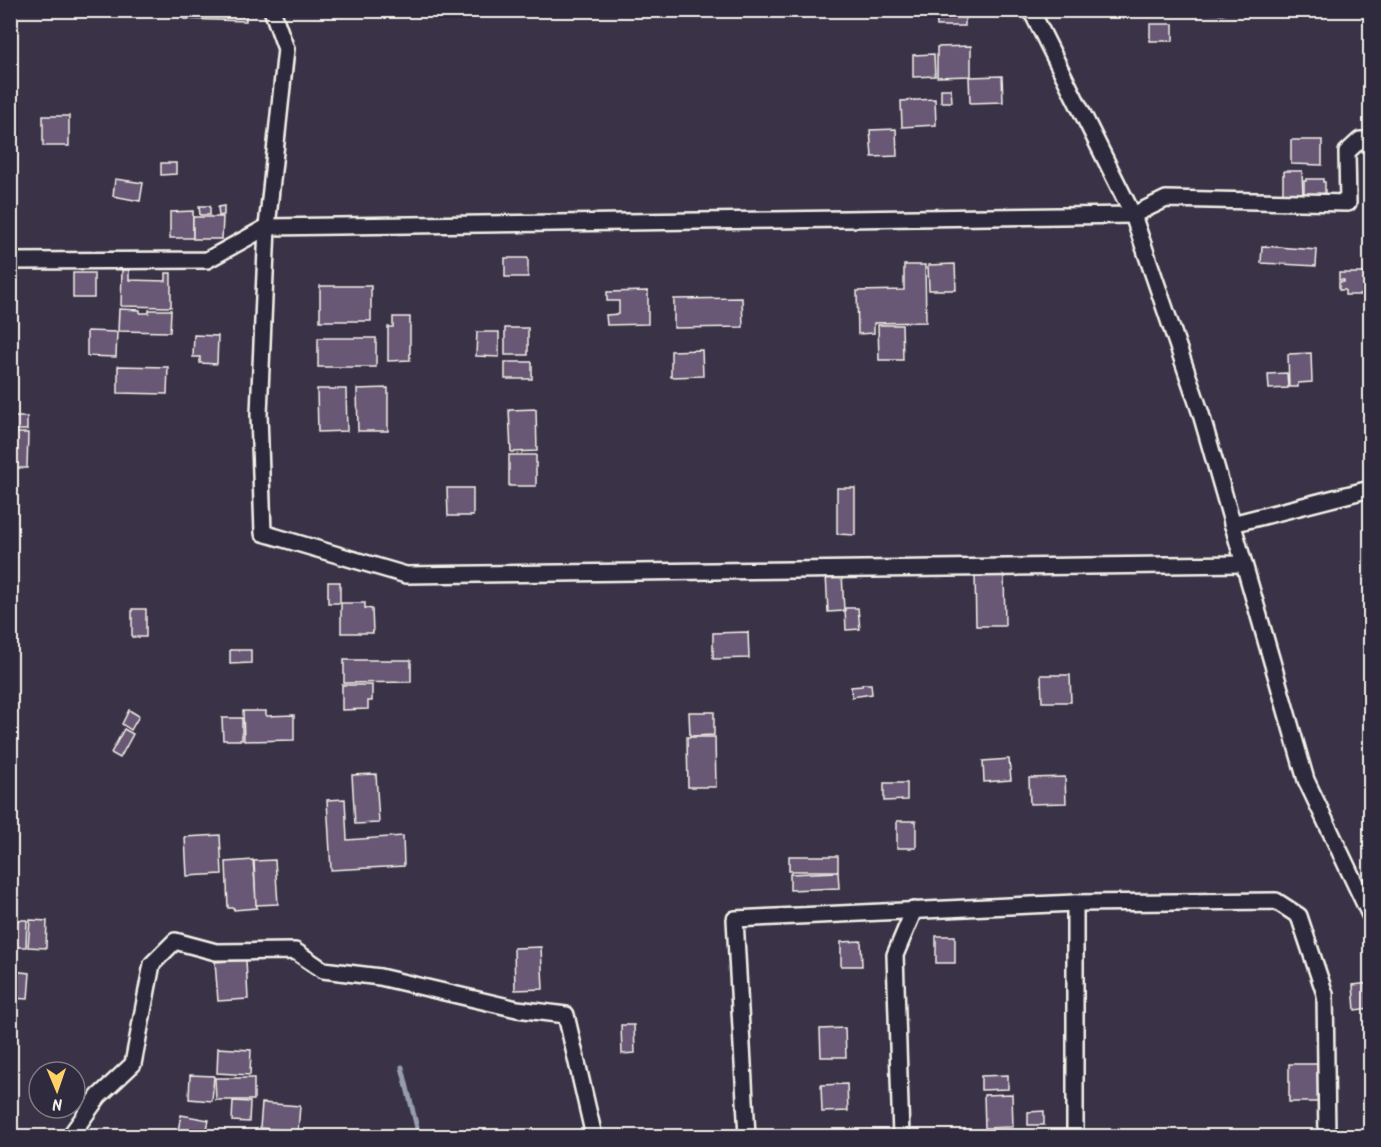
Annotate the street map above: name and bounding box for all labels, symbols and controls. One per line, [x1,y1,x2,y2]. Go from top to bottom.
north arrow [27,1060,87,1120]
text: N [52,1091,63,1116]

